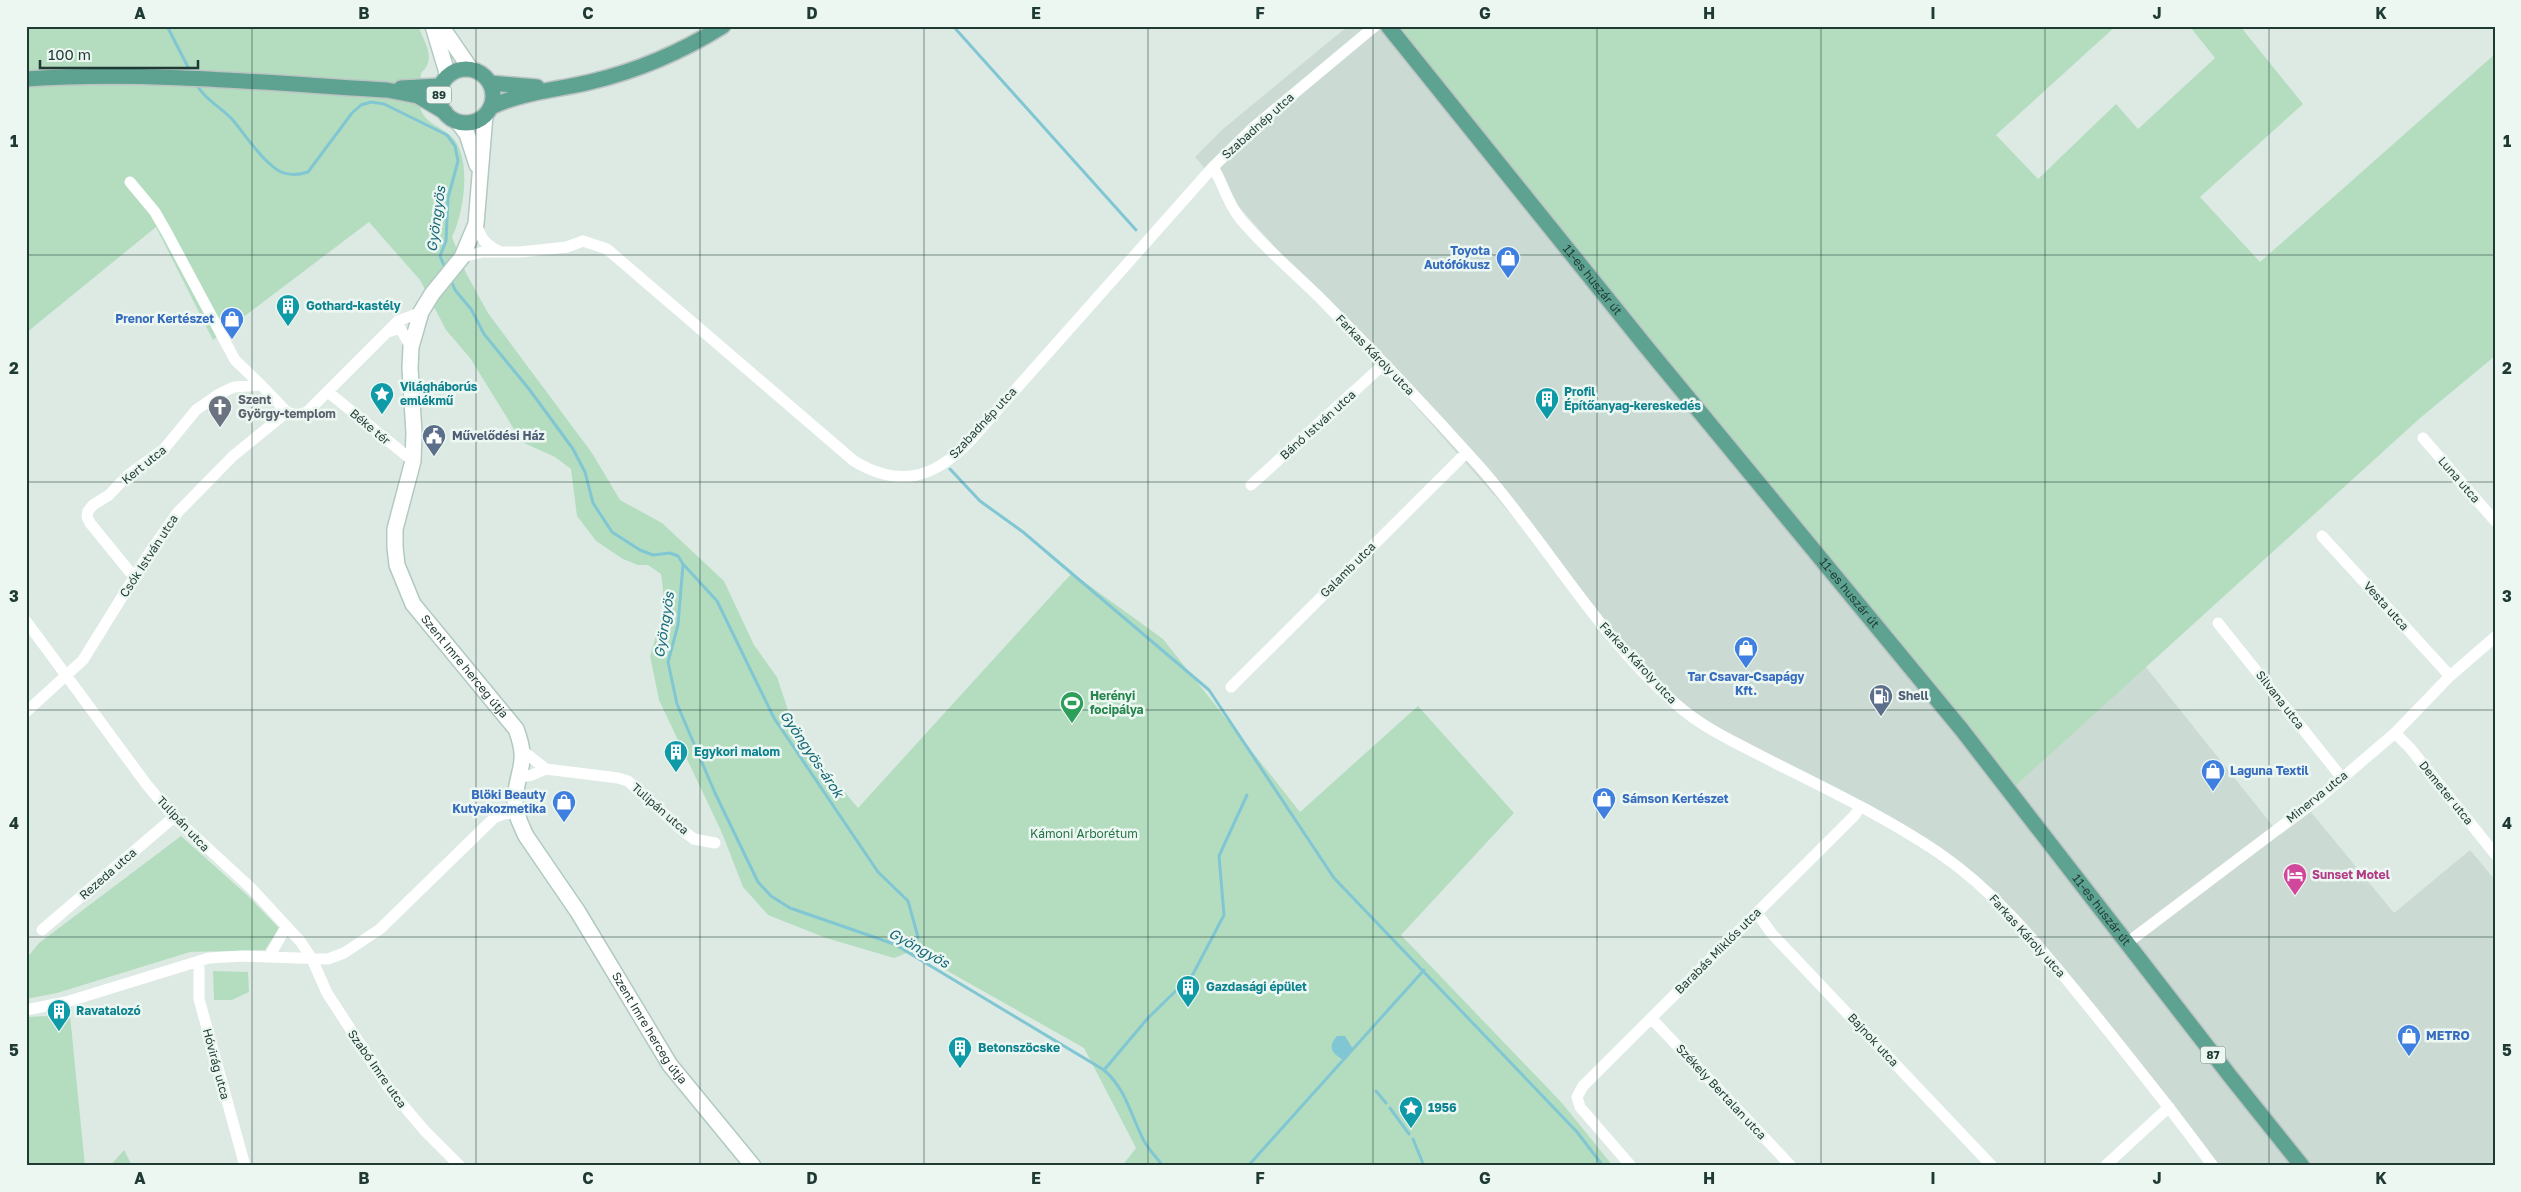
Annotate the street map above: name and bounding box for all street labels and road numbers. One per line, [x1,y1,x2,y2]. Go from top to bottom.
road number: 89 [426,86,452,104]
street label: Szabadnép utca [1218,89,1297,162]
street label: 11-es huszár út [1560,241,1626,318]
street label: Farkas Károly utca [1333,311,1418,398]
street label: Szabadnép utca [946,384,1020,461]
street label: Bánó István utca [1277,387,1359,462]
street label: Béke tér [347,405,394,448]
street label: Kert utca [118,442,169,487]
street label: Luna utca [2435,453,2484,506]
street label: Csók István utca [116,512,181,600]
street label: Galamb utca [1317,539,1378,600]
street label: 11-es huszár út [1816,555,1883,631]
street label: Vesta utca [2361,578,2412,633]
street label: Szent Imre herceg útja [418,611,512,721]
street label: Farkas Károly utca [1597,619,1680,707]
street label: Silvana utca [2253,667,2308,732]
street label: Demeter utca [2416,758,2477,828]
street label: Minerva utca [2283,767,2350,826]
street label: Tulipán utca [629,780,692,837]
street label: Tulipán utca [154,793,213,855]
street label: Rezeda utca [76,845,139,902]
street label: 11-es huszár út [2069,871,2134,949]
street label: Farkas Károly utca [1986,891,2069,980]
street label: Barabás Miklós utca [1671,904,1764,997]
street label: Szent Imre herceg útja [609,969,691,1087]
street label: Bajnok utca [1845,1010,1902,1070]
street label: Hóvirág utca [200,1027,233,1101]
street label: Szabó Imre utca [345,1027,410,1111]
street label: Székely Bertalan utca [1673,1041,1770,1143]
road number: 87 [2200,1046,2226,1064]

